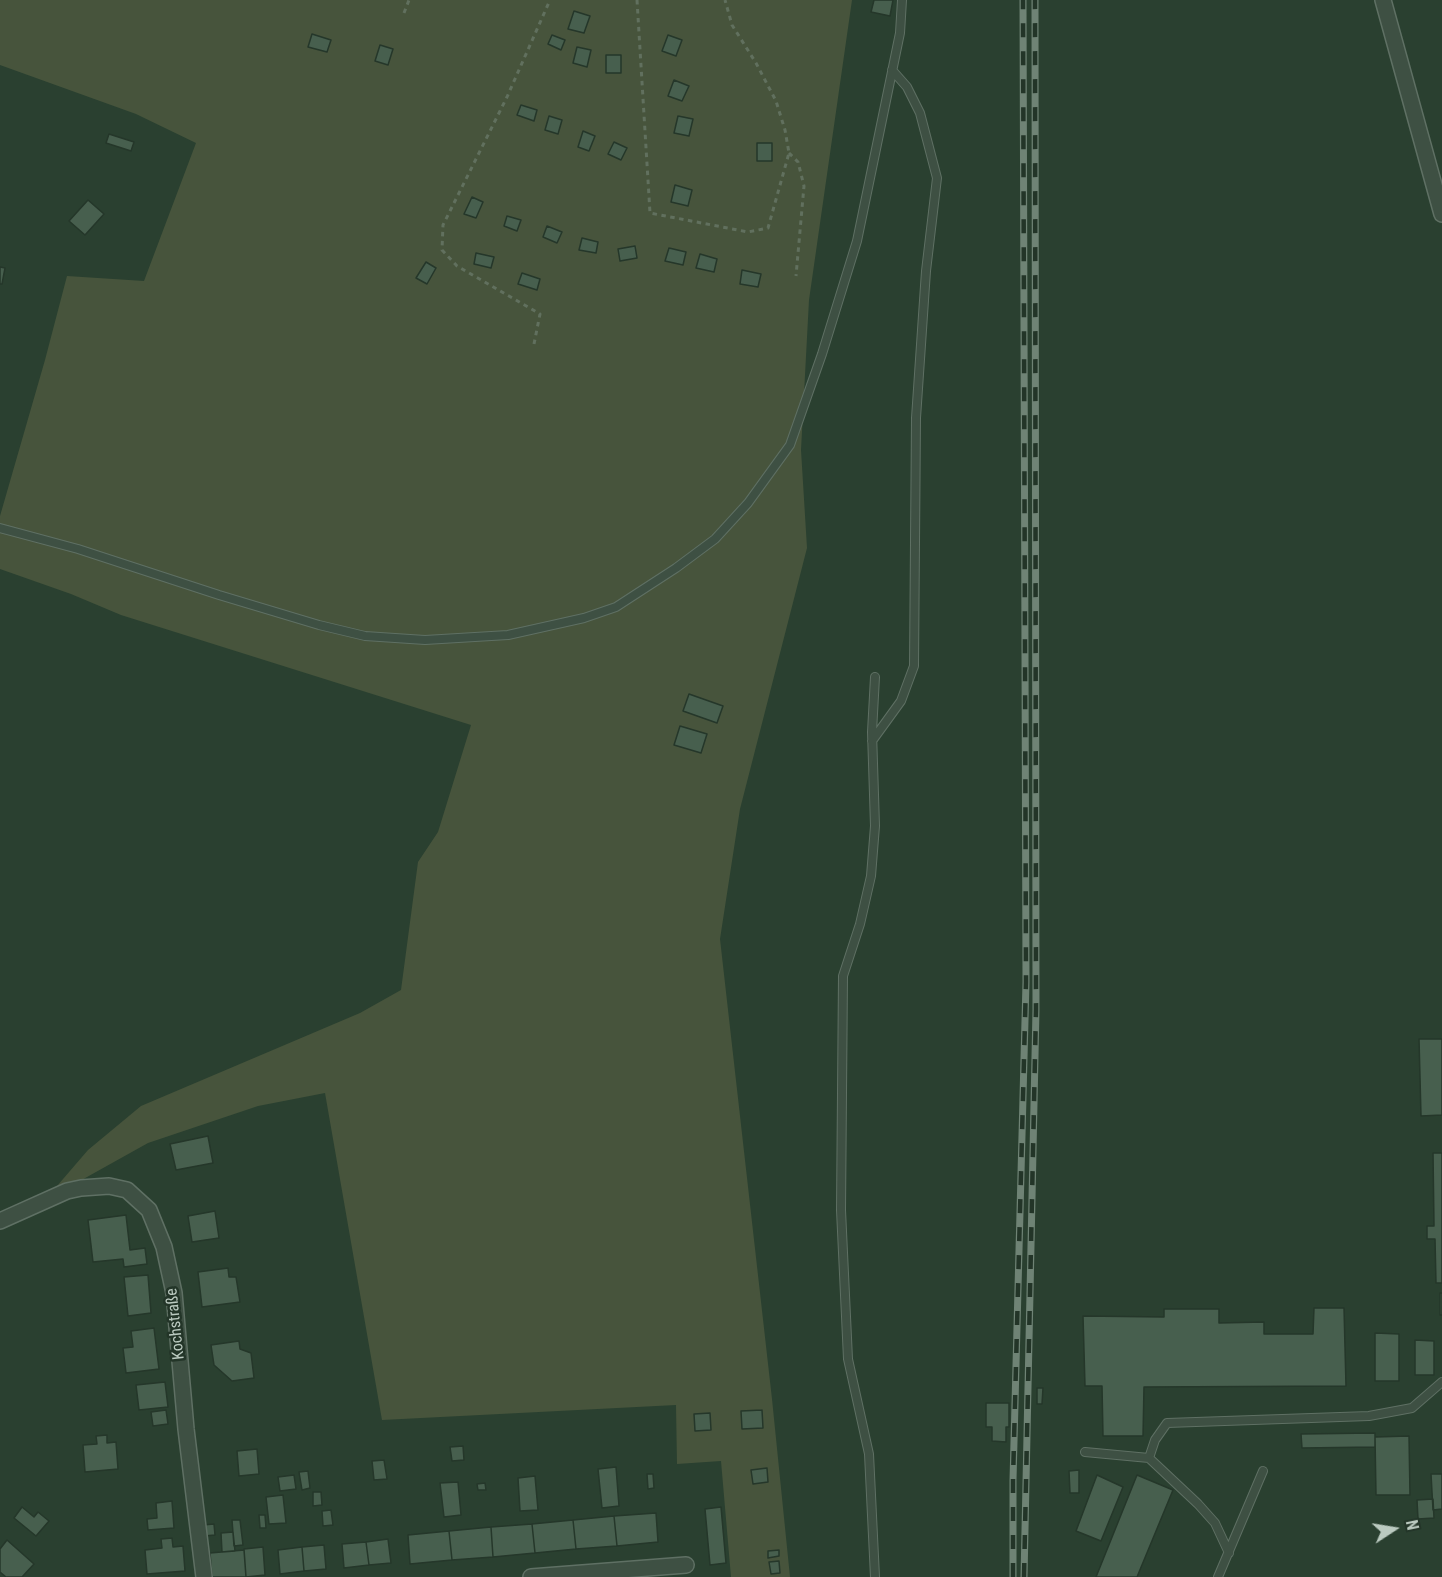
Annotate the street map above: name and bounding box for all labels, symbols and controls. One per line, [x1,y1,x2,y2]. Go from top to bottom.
street label: Kochstraße [163,1287,189,1361]
north arrow [1364,1499,1424,1559]
text: N [1402,1518,1422,1532]

